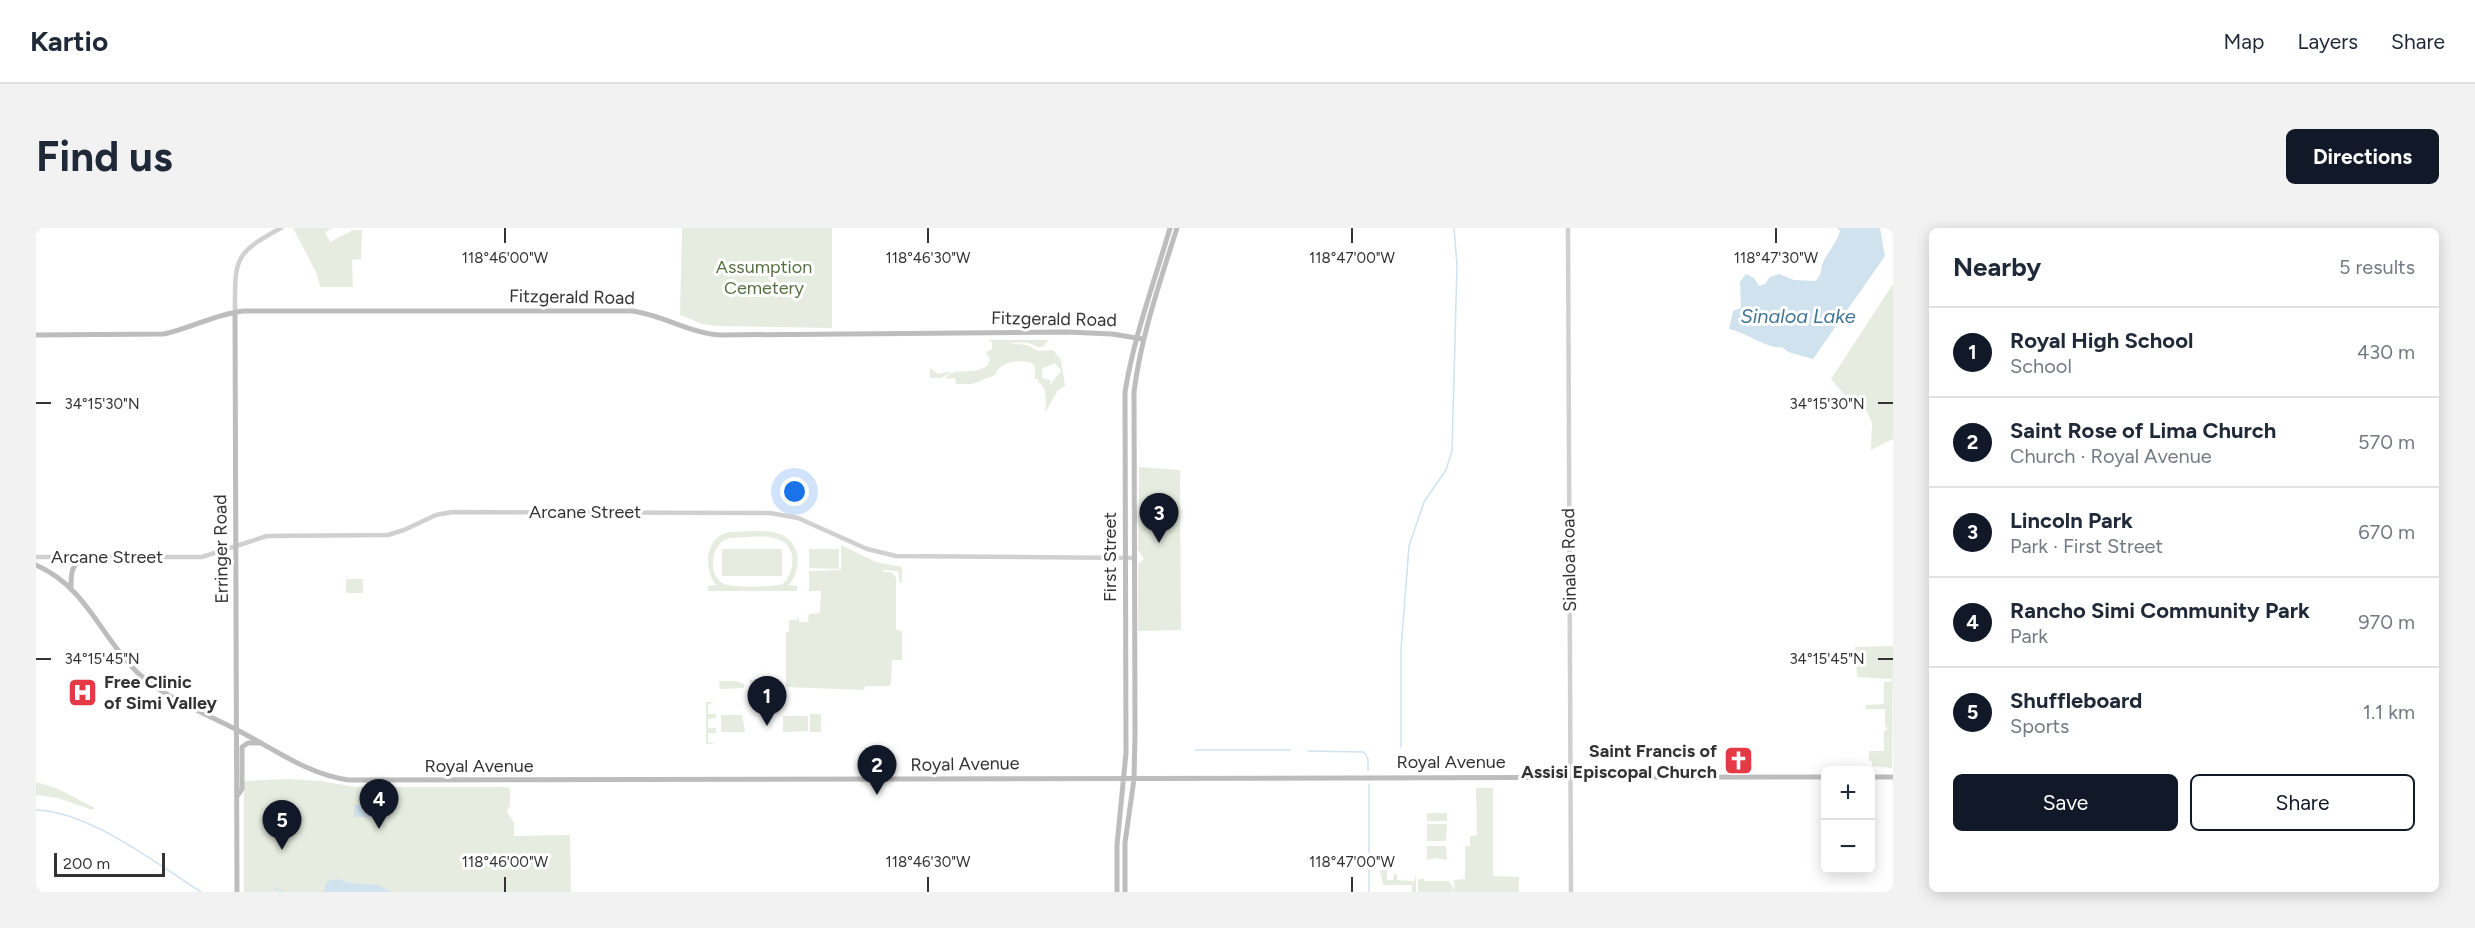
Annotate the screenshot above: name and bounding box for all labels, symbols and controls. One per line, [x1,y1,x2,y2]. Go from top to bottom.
text: Kartio [30,24,108,58]
text: Map [2224,29,2264,54]
text: Layers [2297,29,2358,54]
text: Share [2391,29,2445,54]
button: Directions [2286,129,2439,184]
text: Find us [36,131,173,182]
text: 118°46'00"W [462,249,549,267]
text: 118°46'30"W [886,249,971,267]
text: 118°47'00"W [1309,249,1396,267]
text: 118°47'30"W [1734,249,1819,267]
text: Nearby [1953,251,2041,283]
text: 5 results [2339,255,2415,279]
park label: Assumption Cemetery [716,256,812,299]
street label: Fitzgerald Road [509,285,635,309]
water label: Sinaloa Lake [1740,304,1856,328]
street label: Fitzgerald Road [991,307,1117,331]
text: Royal High School [2010,327,2193,354]
text: 1 [1968,340,1977,364]
text: 430 m [2357,340,2415,364]
text: School [2010,354,2072,378]
text: 34°15'30"N [64,395,140,413]
text: 34°15'30"N [1789,395,1865,413]
text: Saint Rose of Lima Church [2010,417,2276,444]
text: 2 [1967,430,1978,454]
text: 570 m [2358,430,2415,454]
text: Church · Royal Avenue [2010,444,2212,468]
your location [780,477,809,506]
street label: Erringer Road [209,494,233,604]
pin: 3 [1140,494,1178,543]
street label: Arcane Street [529,501,641,523]
text: Lincoln Park [2010,507,2133,534]
street label: Sinaloa Road [1557,508,1581,612]
street label: First Street [1099,512,1121,602]
text: 3 [1967,520,1978,544]
text: 670 m [2358,520,2415,544]
text: Park · First Street [2010,534,2163,558]
street label: Arcane Street [51,546,163,568]
text: Rancho Simi Community Park [2010,597,2310,624]
text: 4 [1966,610,1979,634]
text: 970 m [2358,610,2415,634]
text: Park [2010,624,2048,648]
text: 34°15'45"N [64,650,140,668]
text: 34°15'45"N [1789,650,1865,668]
place label: Free Clinic of Simi Valley [104,671,217,714]
hospital icon: Free Clinic of Simi Valley [67,676,99,708]
pin: 1 [748,676,786,726]
text: Shuffleboard [2010,687,2142,714]
text: 5 [1967,700,1978,724]
text: 1.1 km [2363,700,2415,724]
text: Sports [2010,714,2069,738]
place label: Saint Francis of Assisi Episcopal Church [1521,740,1718,783]
church icon: Saint Francis of Assisi Episcopal Church [1722,745,1754,777]
pin: 2 [858,746,896,795]
street label: Royal Avenue [1396,751,1506,773]
street label: Royal Avenue [910,752,1020,776]
street label: Royal Avenue [424,755,534,777]
map controls [1821,766,1875,874]
button: + [1821,766,1875,820]
button: Save [1953,774,2178,831]
button: Share [2190,774,2415,831]
pin: 4 [360,780,398,829]
pin: 5 [262,800,302,850]
button: − [1821,820,1875,874]
scale bar [54,850,165,878]
text: 118°46'00"W [462,853,549,871]
text: 118°46'30"W [886,853,971,871]
text: 118°47'00"W [1309,853,1396,871]
text: 200 m [63,854,110,873]

